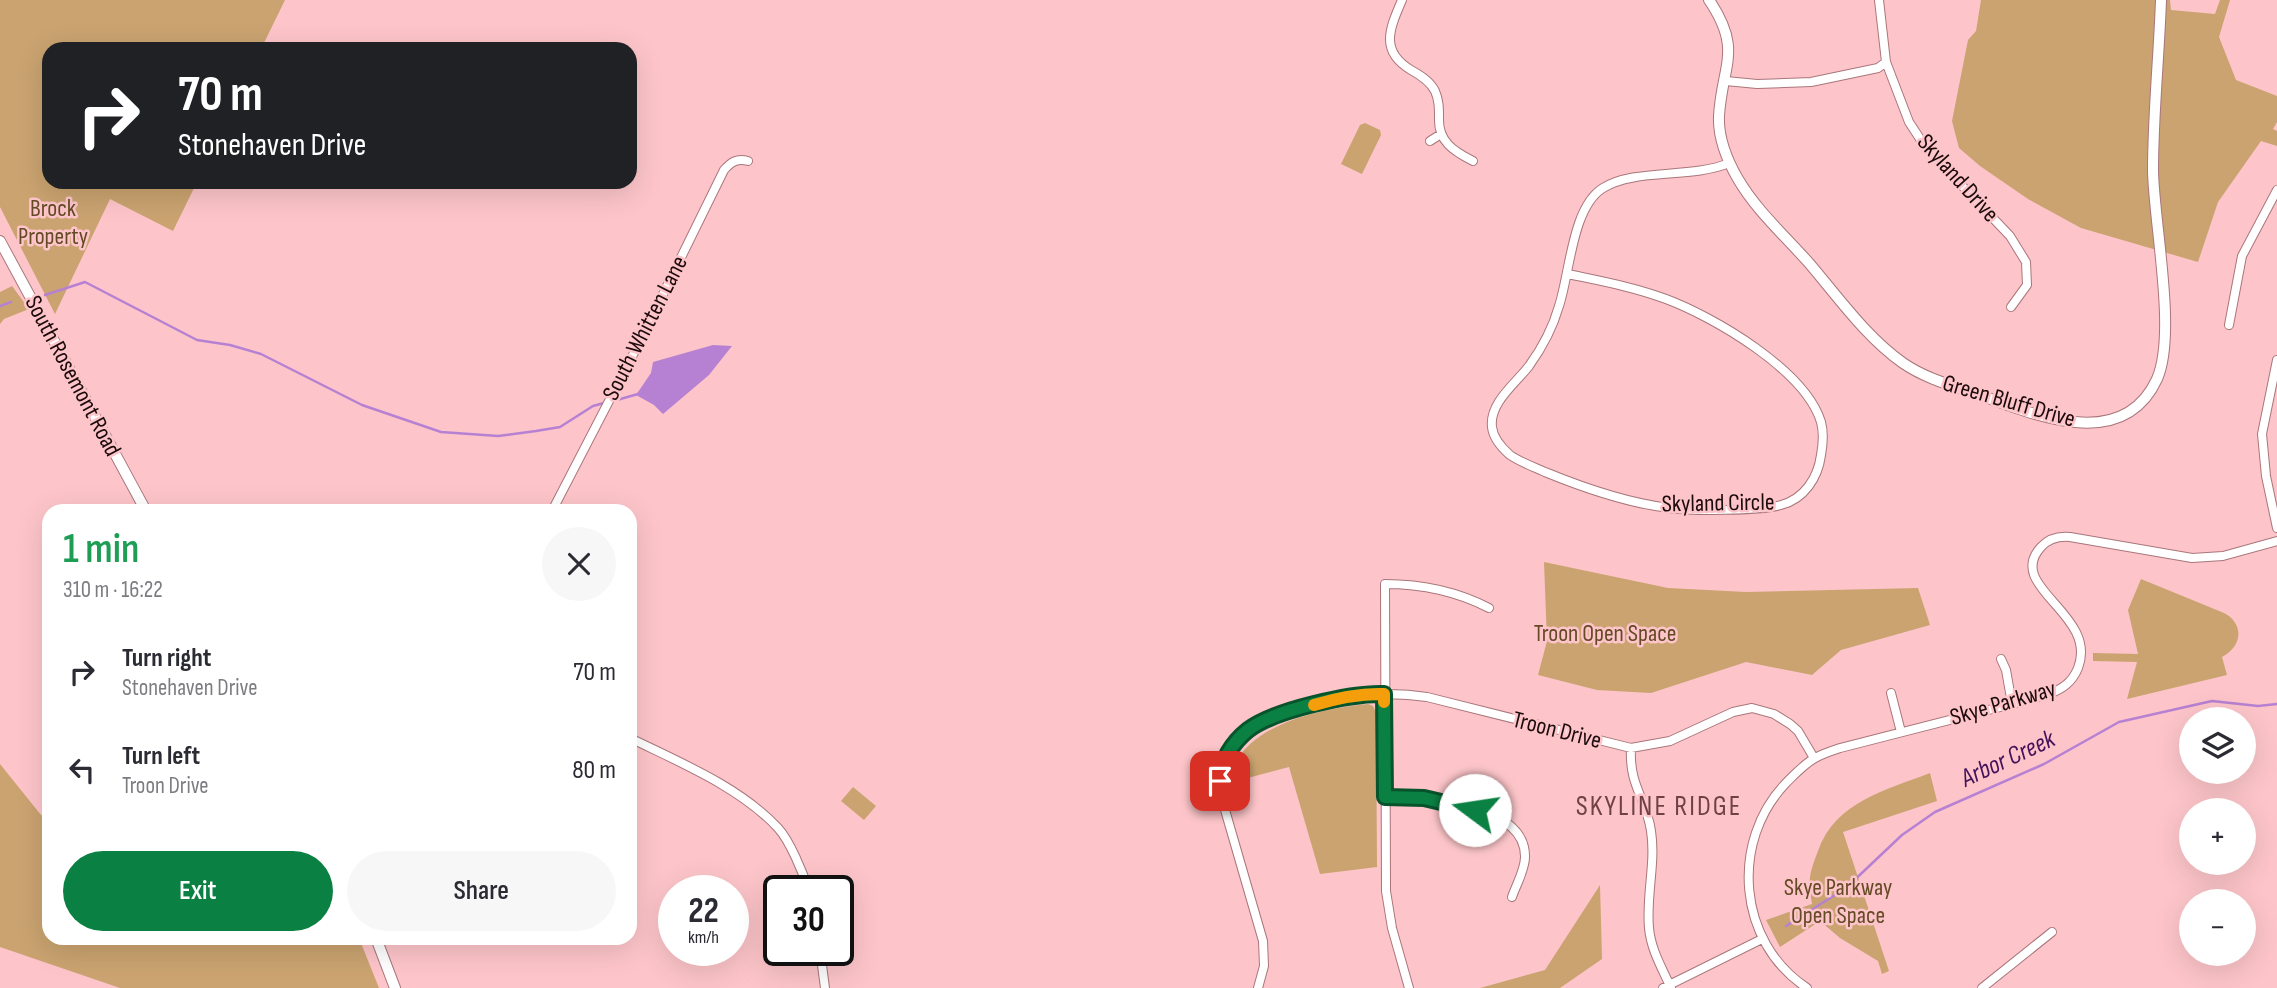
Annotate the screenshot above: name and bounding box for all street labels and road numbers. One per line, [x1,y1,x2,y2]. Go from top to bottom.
street label: Skyland Drive [1911,128,2005,228]
street label: South Whitten Lane [596,251,694,405]
street label: South Rosemont Road [19,291,127,461]
street label: Green Bluff Drive [1939,368,2079,434]
street label: Skyland Circle [1661,488,1775,518]
street label: Skye Parkway [1947,674,2059,732]
street label: Troon Drive [1510,705,1604,755]

